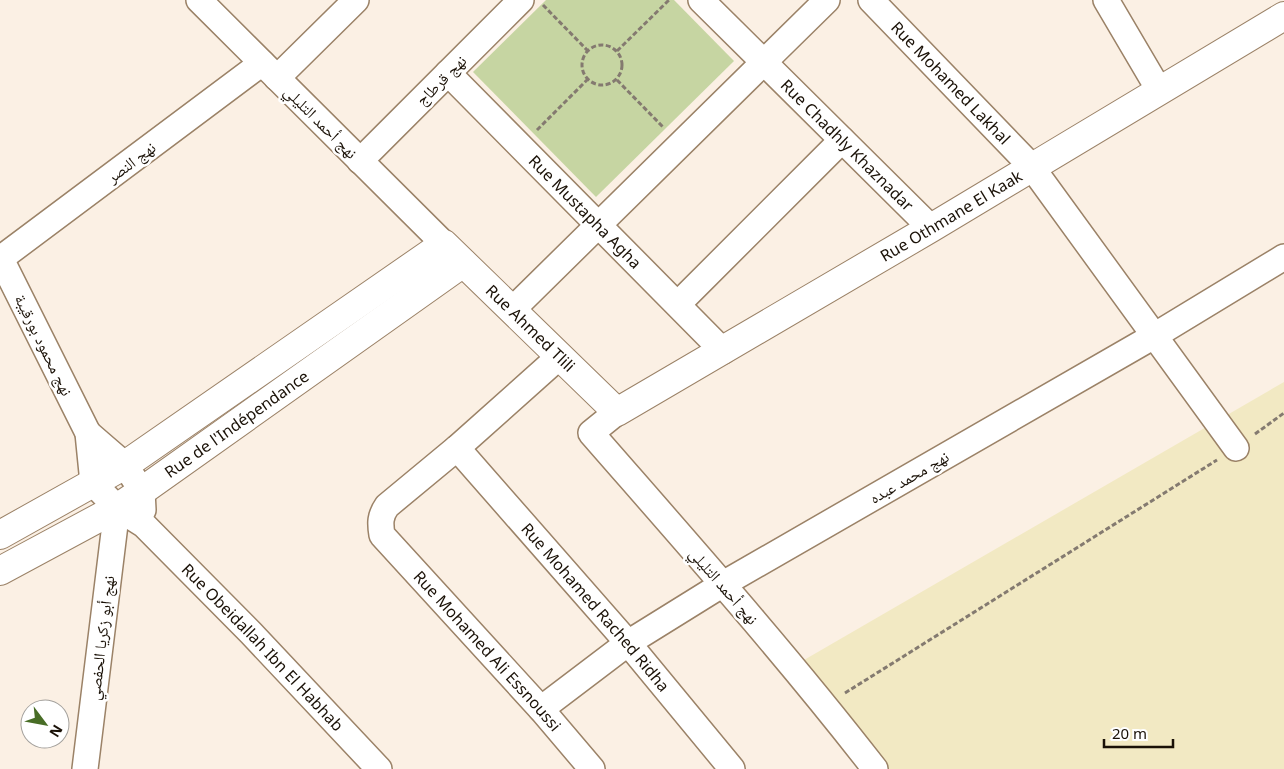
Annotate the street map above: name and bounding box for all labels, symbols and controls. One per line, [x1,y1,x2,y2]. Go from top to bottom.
street label: Rue Mohamed Lakhal [886,16,1015,149]
street label: نهج قرطاج [411,50,471,110]
street label: Rue Chadhly Khaznadar [776,74,919,216]
street label: نهج أحمد التليلي [278,81,362,165]
street label: نهج النصر [101,136,160,188]
street label: Rue Mustapha Agha [524,150,646,273]
street label: Rue Othmane El Kaak [876,165,1027,267]
street label: Rue Ahmed Tlili [481,280,580,377]
street label: نهج محمود بورقيبة [10,290,78,400]
street label: Rue de l'Indépendance [160,365,313,483]
street label: نهج محمد عبده [865,445,953,509]
street label: Rue Mohamed Rached Ridha [516,518,675,696]
street label: نهج أحمد التليلي [683,543,764,630]
street label: Rue Obeidallah Ibn El Habhab [177,559,349,736]
street label: Rue Mohamed Ali Essnoussi [409,566,566,736]
street label: نهج أبو زكريا الحفصي [82,574,122,702]
north arrow [20,699,70,749]
scale bar [1104,716,1173,748]
text: N [45,721,68,741]
text: 20 m [1112,723,1147,743]

